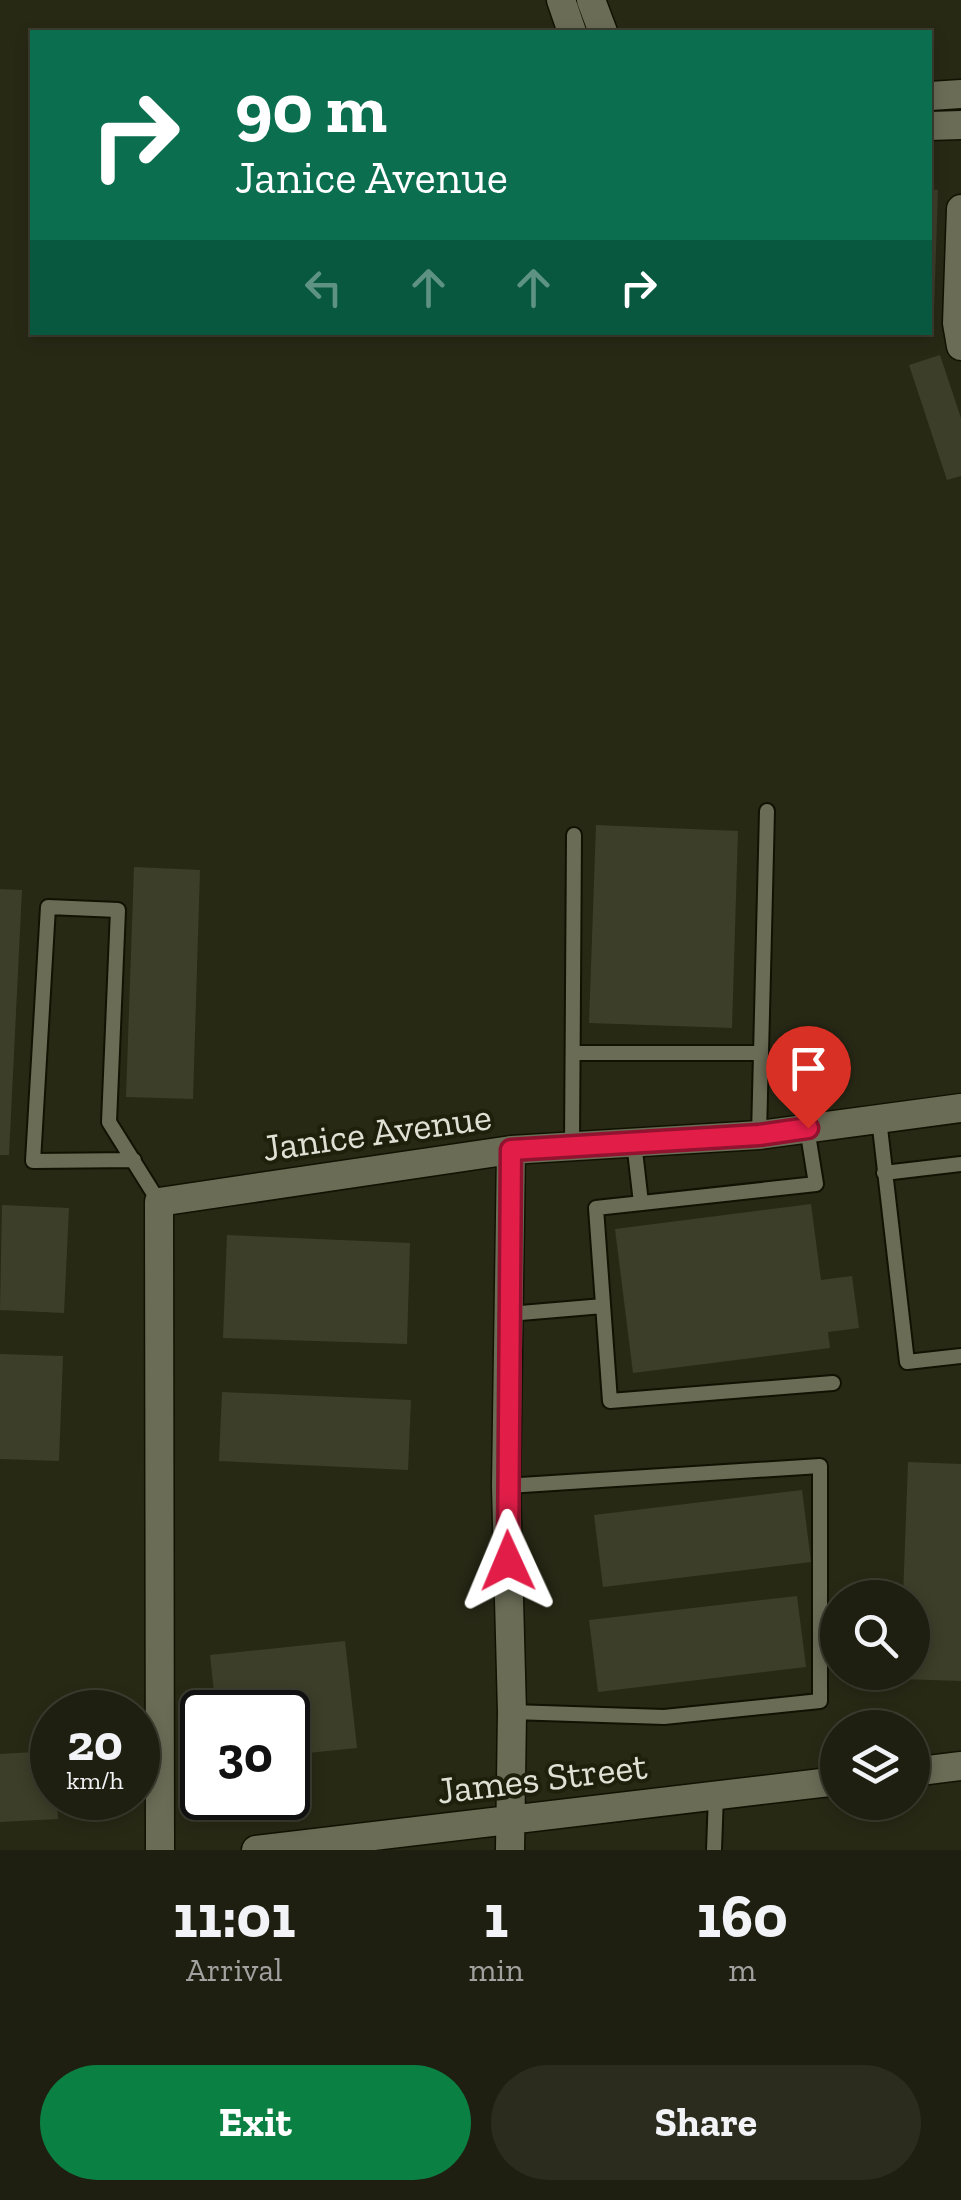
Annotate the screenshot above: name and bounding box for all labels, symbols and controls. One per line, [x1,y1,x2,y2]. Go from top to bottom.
text: 90 m [235,66,387,150]
icon: right [70,70,200,200]
text: Janice Avenue [235,151,508,205]
icon: left [296,260,351,315]
icon: ahead [401,260,456,315]
icon: ahead [506,260,561,315]
icon: right [611,260,666,315]
pin [766,1026,851,1129]
icon: arrive [781,1041,836,1096]
street label: Janice Avenue [260,1093,494,1171]
position arrow [456,1509,560,1613]
map controls [820,1580,930,1820]
button: search [820,1580,930,1690]
speed limit sign: 30 [180,1690,310,1820]
button: layers [820,1710,930,1820]
text: 20 [67,1713,123,1773]
street label: James Street [435,1742,649,1814]
text: km/h [66,1765,124,1795]
text: 11:01 [173,1880,295,1952]
text: 1 [484,1880,508,1952]
text: 160 [697,1880,788,1952]
text: Arrival [186,1951,283,1989]
text: min [469,1951,524,1989]
text: m [728,1951,756,1989]
button: Exit [40,2065,471,2180]
button: Share [491,2065,921,2180]

